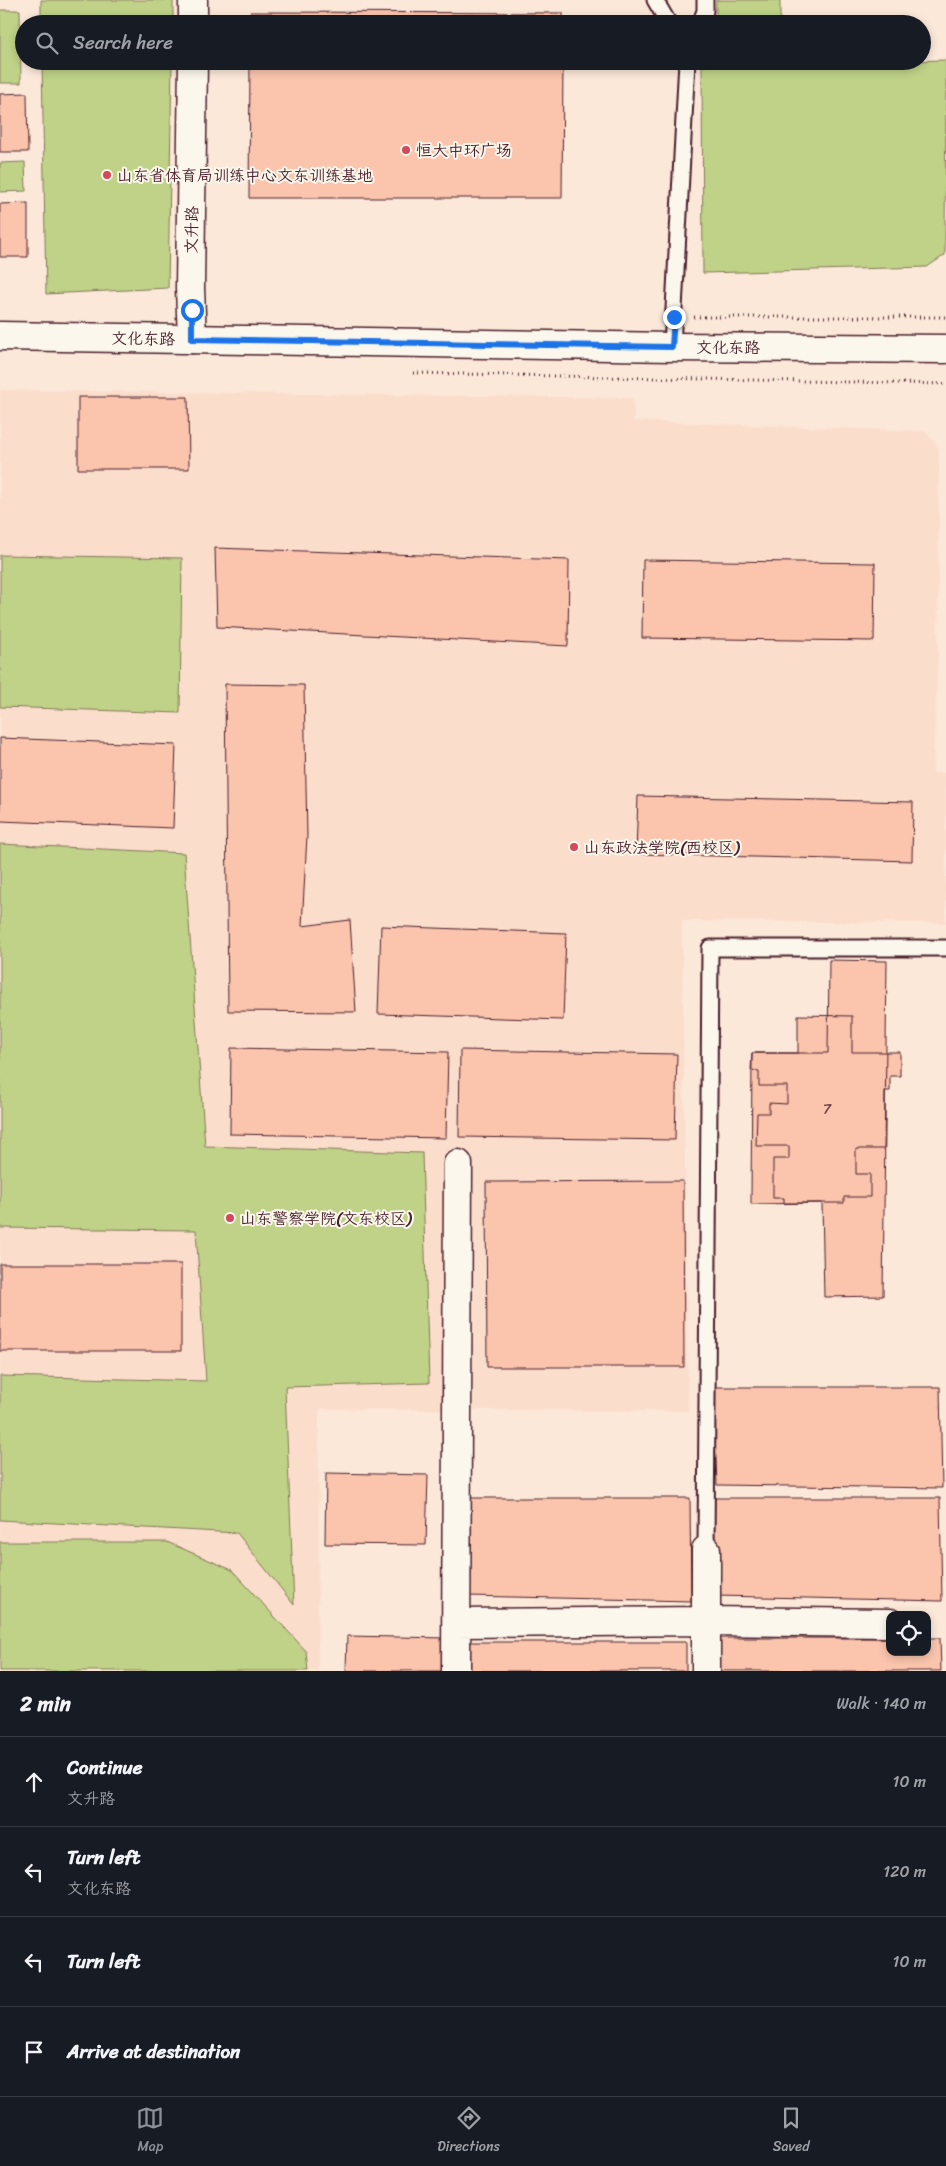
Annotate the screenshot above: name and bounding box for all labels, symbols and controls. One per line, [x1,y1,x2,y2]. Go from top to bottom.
search box [15,15,931,70]
text: Search here [73,26,173,59]
icon: search [33,29,61,57]
place label: 恒大中环广场 [416,136,512,165]
marker: 恒大中环广场 [400,144,412,156]
place label: 山东省体育局训练中心文东训练基地 [117,161,373,190]
marker: 山东省体育局训练中心文东训练基地 [101,169,113,181]
street label: 文升路 [177,206,206,254]
route start [181,299,204,322]
route end [663,306,686,329]
street label: 文化东路 [111,323,175,354]
street label: 文化东路 [696,333,760,362]
place label: 山东政法学院(西校区) [584,833,741,862]
marker: 山东政法学院(西校区) [568,841,580,853]
house number: 7 [823,1097,832,1122]
place label: 山东警察学院(文东校区) [240,1204,413,1233]
marker: 山东警察学院(文东校区) [224,1212,236,1224]
map controls [886,1611,931,1656]
button: locate [886,1611,931,1656]
text: 2 min [20,1685,71,1723]
text: Walk · 140 m [837,1689,926,1718]
text: Continue [67,1751,143,1784]
text: 10 m [893,1767,926,1796]
icon: ahead [20,1768,48,1796]
text: 文升路 [67,1784,115,1813]
text: Turn left [67,1841,140,1874]
text: 120 m [883,1857,926,1886]
icon: left [20,1858,48,1886]
text: 文化东路 [67,1874,131,1903]
text: Turn left [67,1945,140,1978]
text: 10 m [893,1947,926,1976]
icon: left [20,1948,48,1976]
text: Arrive at destination [67,2035,240,2068]
icon: arrive [20,2038,48,2066]
tab: Map [136,2104,164,2159]
tab: Directions [437,2104,500,2159]
tab: Saved [773,2104,810,2159]

